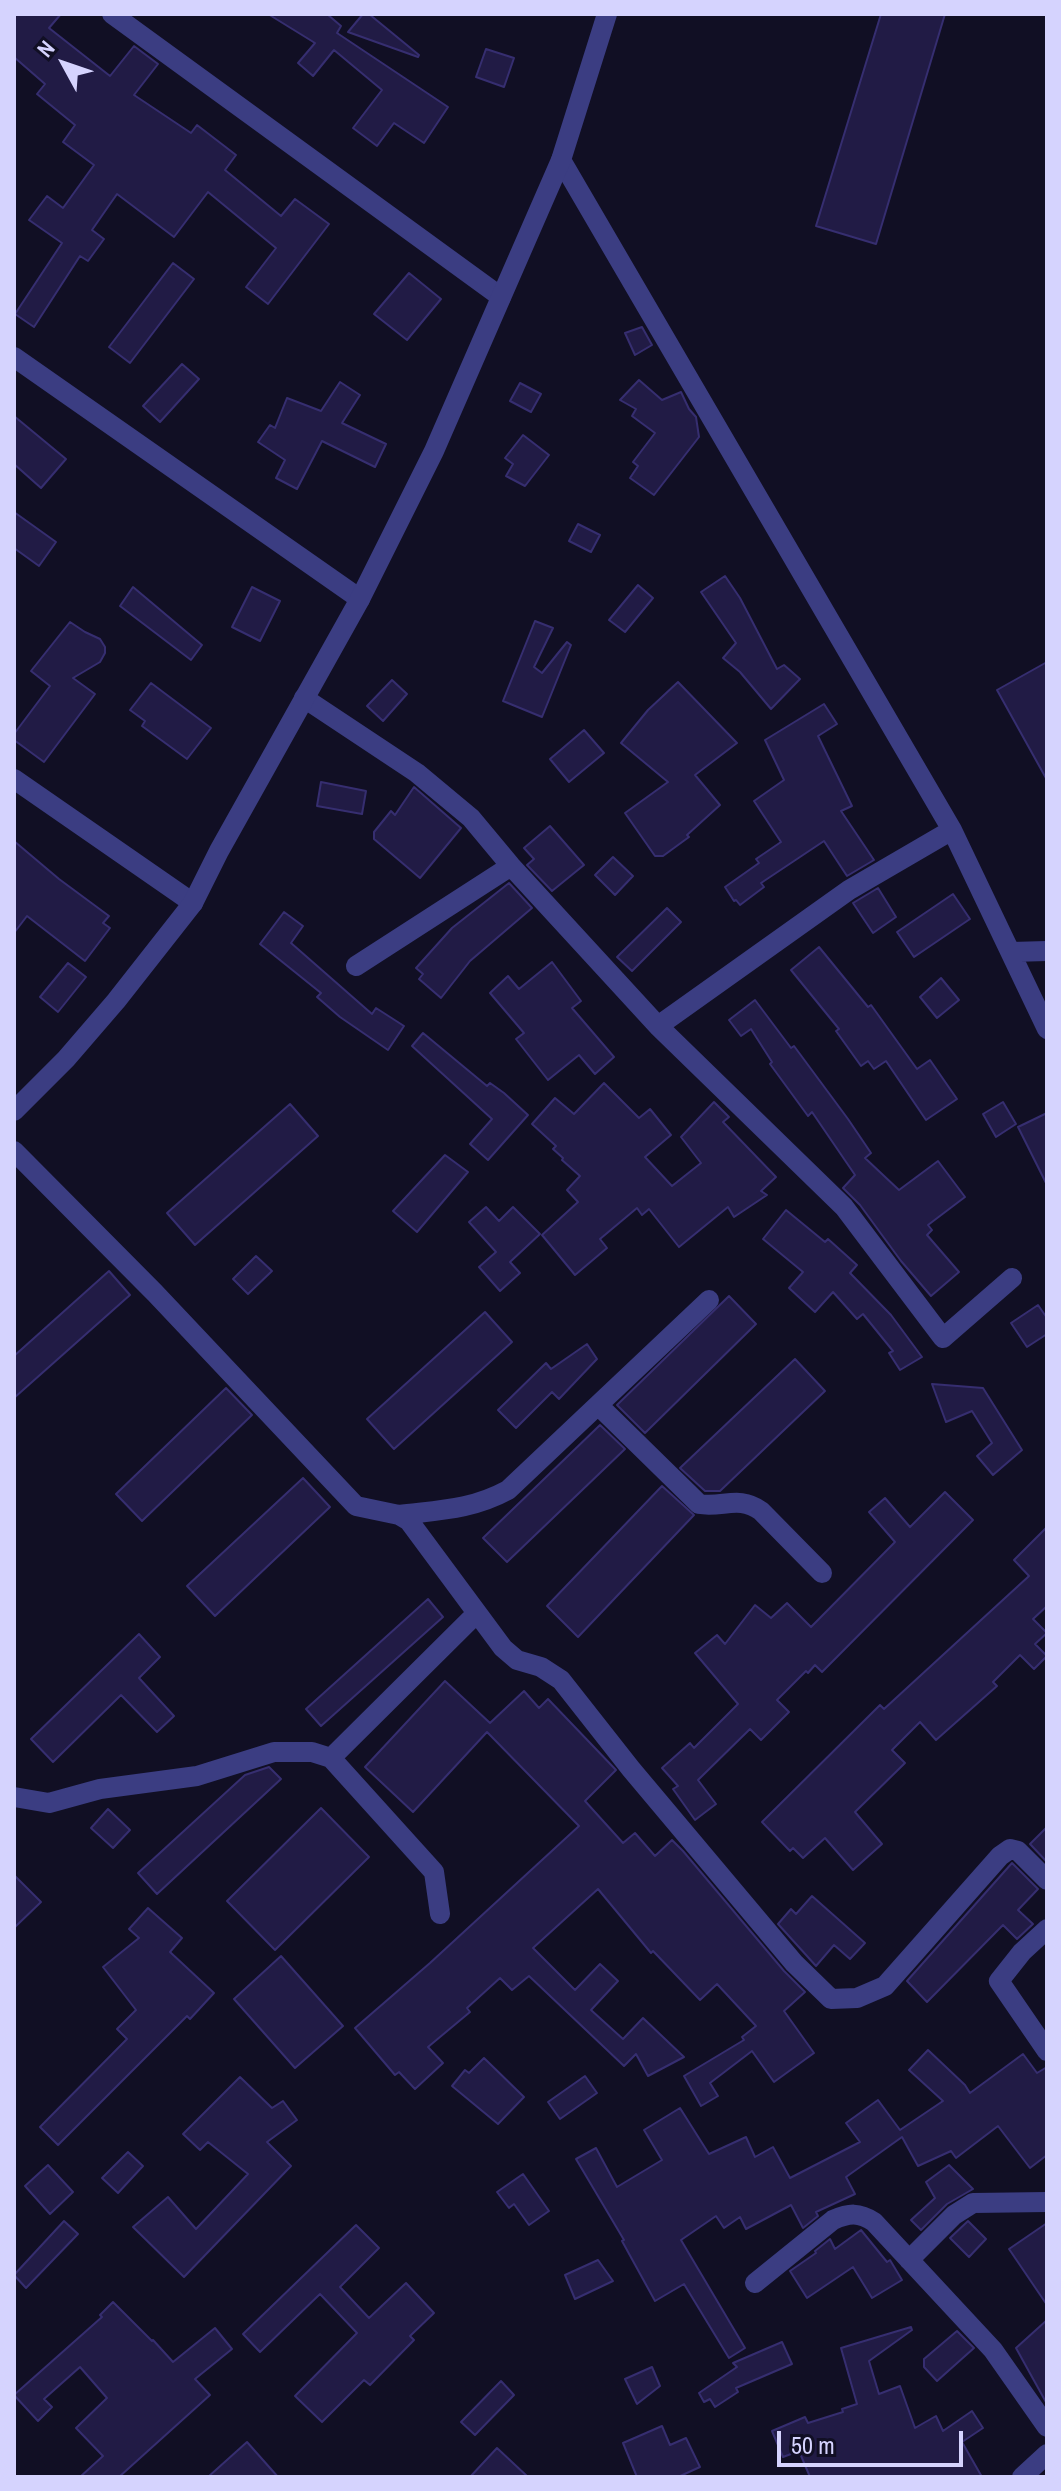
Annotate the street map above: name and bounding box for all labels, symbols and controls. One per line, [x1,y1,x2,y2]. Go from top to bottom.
north arrow [24,24,104,104]
text: N [30,34,61,63]
scale bar [781,2415,967,2465]
text: 50 m [791,2429,835,2461]

